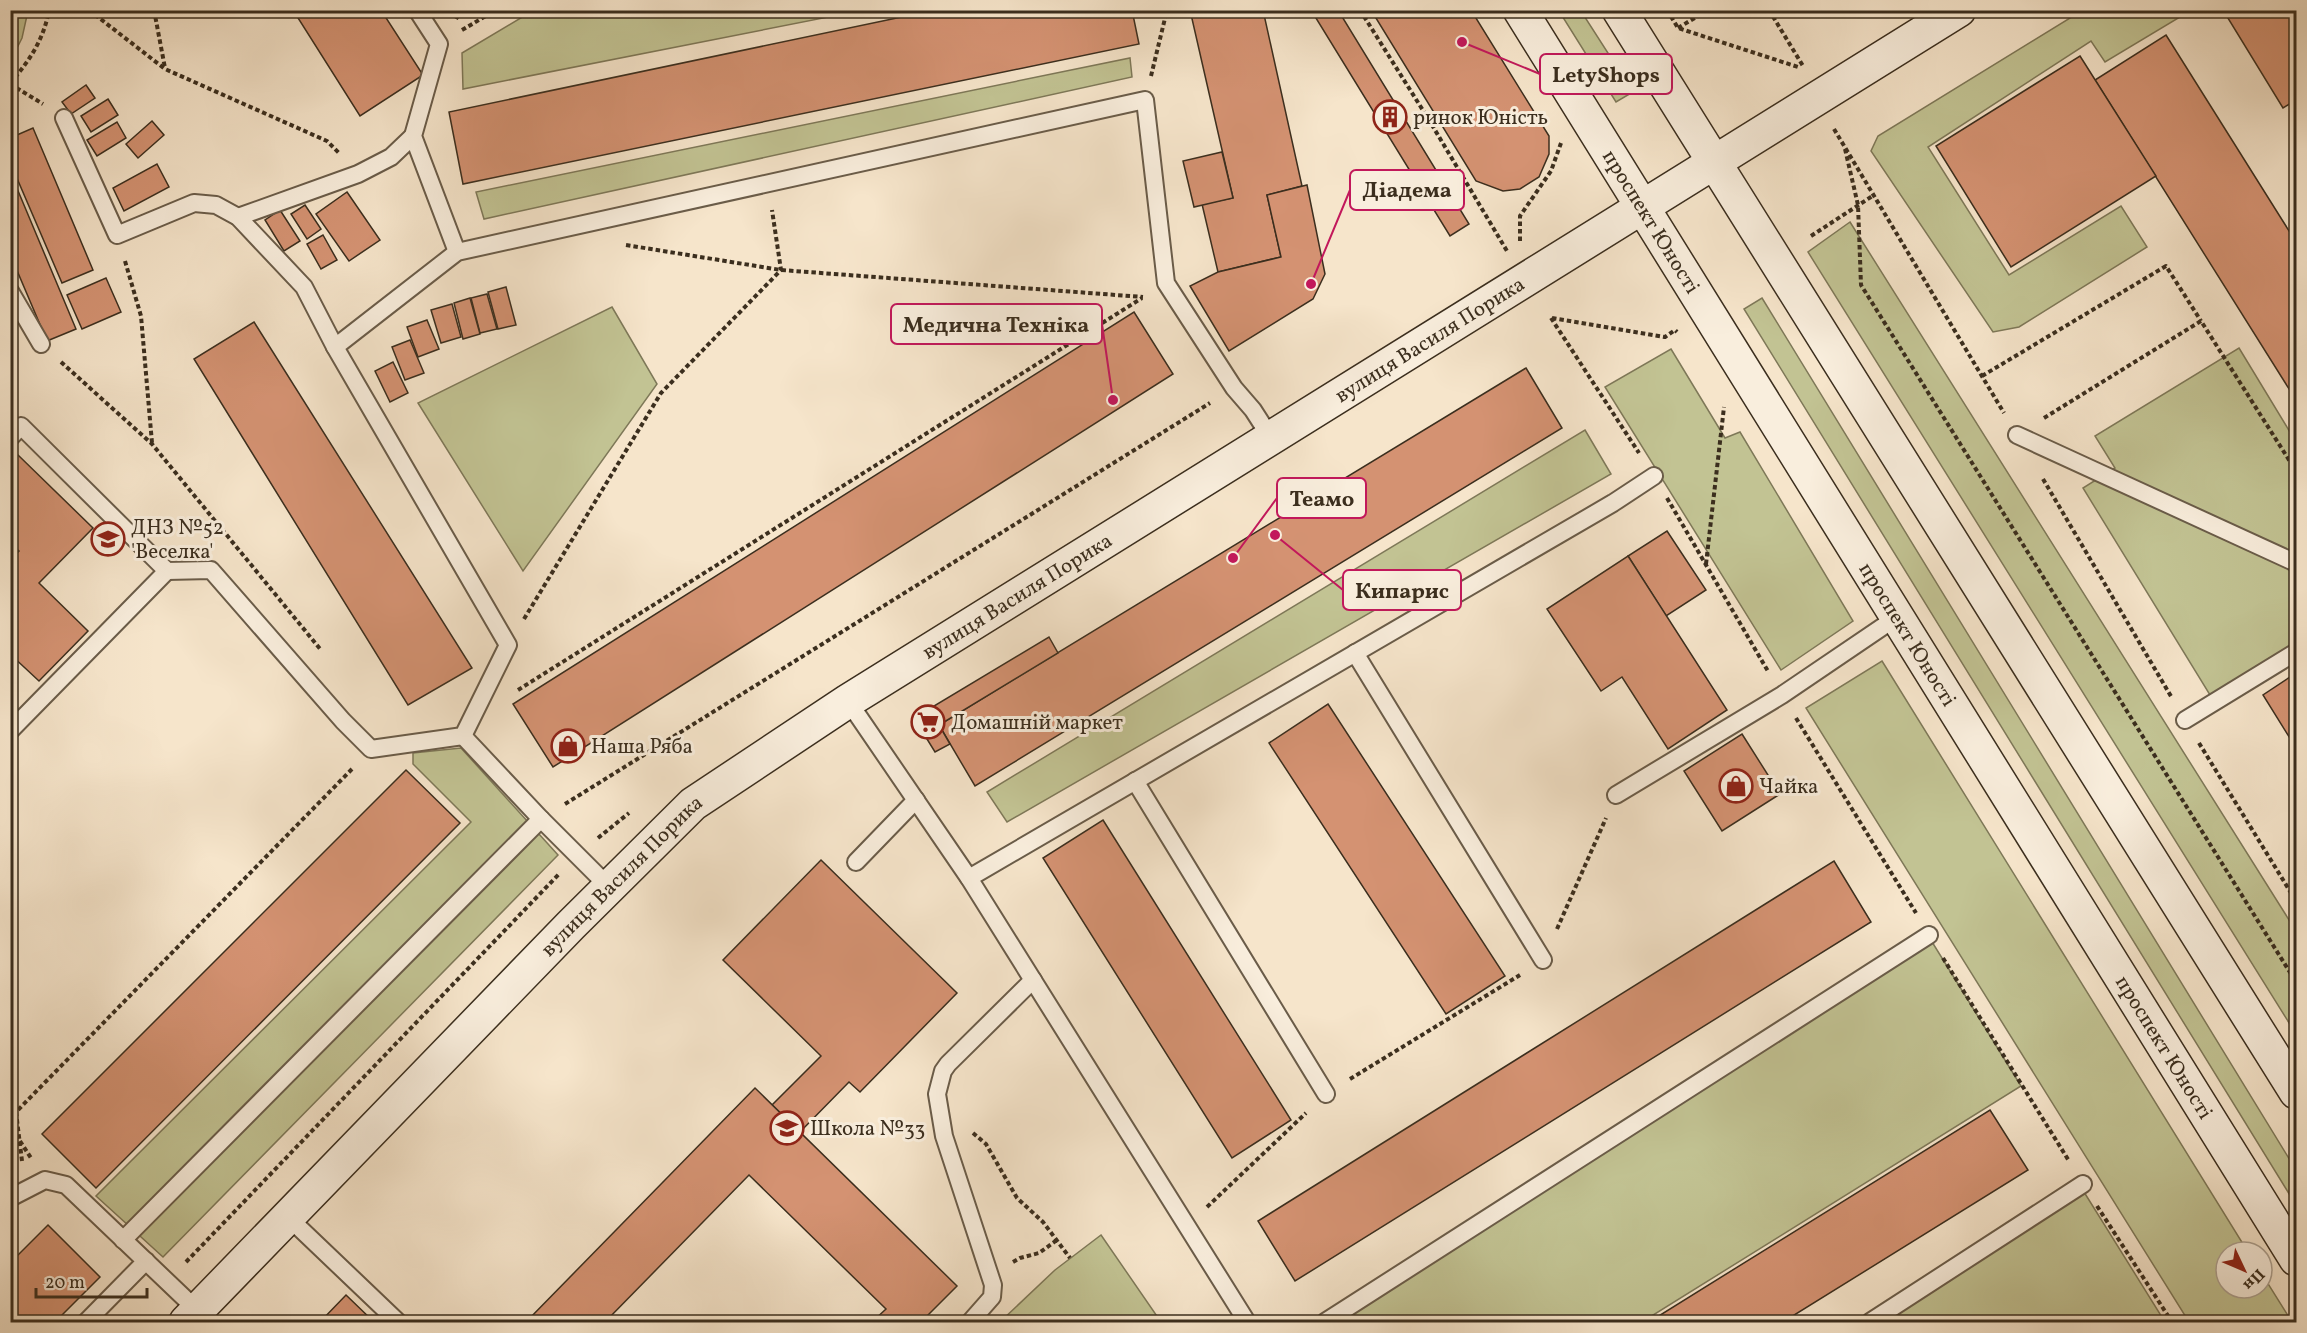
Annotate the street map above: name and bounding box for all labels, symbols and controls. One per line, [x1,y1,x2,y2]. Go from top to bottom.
callout: LetyShops [1540,54,1672,94]
text: LetyShops [1552,61,1660,92]
building icon: ринок Юність [1372,99,1408,135]
place label: ринок Юність [1413,104,1548,133]
street label: проспект Юності [1594,145,1706,300]
callout: Діадема [1350,170,1464,210]
text: Діадема [1362,176,1452,207]
street label: вулиця Василя Порика [1330,270,1531,411]
callout: Медична Техніка [891,304,1102,344]
text: Медична Техніка [903,311,1089,342]
callout: Теамо [1277,478,1366,518]
text: Теамо [1290,485,1354,516]
place label: ДНЗ №52 'Веселка' [131,514,224,567]
school or university icon: ДНЗ №52 'Веселка' [90,521,126,557]
street label: вулиця Василя Порика [917,527,1118,667]
street label: проспект Юності [1851,558,1962,713]
callout: Кипарис [1343,570,1461,610]
text: Кипарис [1355,577,1449,608]
supermarket icon: Домашній маркет [910,704,946,740]
place label: Домашній маркет [951,709,1123,738]
shop icon: Наша Ряба [550,728,586,764]
place label: Наша Ряба [591,733,693,762]
shop icon: Чайка [1718,768,1754,804]
place label: Чайка [1759,773,1819,802]
street label: вулиця Василя Порика [535,788,709,964]
street label: проспект Юності [2107,970,2219,1125]
school or university icon: Школа №33 [769,1110,805,1146]
place label: Школа №33 [810,1115,925,1144]
north arrow [2214,1240,2274,1300]
scale bar [36,1261,147,1299]
text: Пн [2238,1263,2269,1295]
text: 20 m [45,1271,85,1296]

